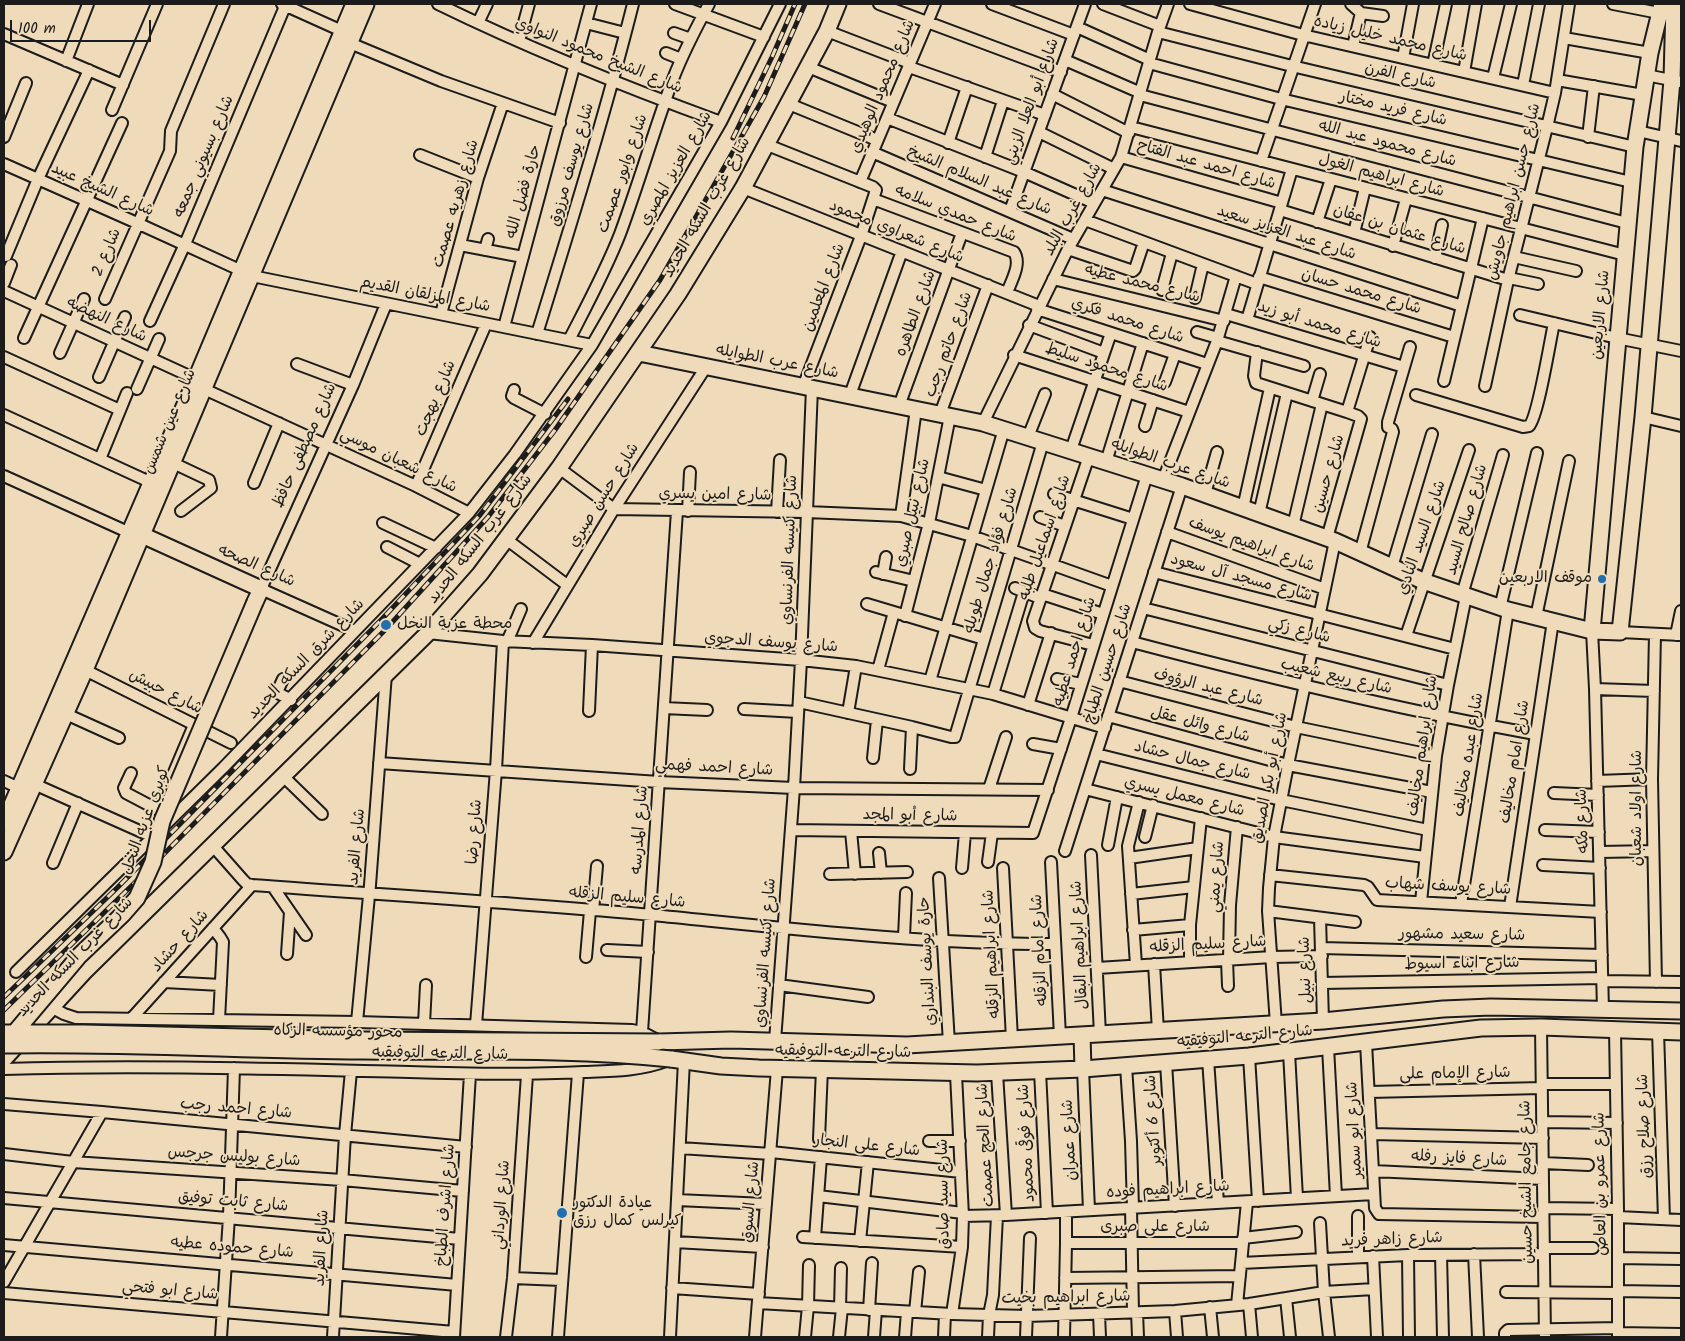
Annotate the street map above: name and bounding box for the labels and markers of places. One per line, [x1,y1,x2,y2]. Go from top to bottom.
place label: موقف الاربعين [1499,569,1592,589]
marker: موقف الاربعين [1596,573,1608,585]
place label: محطة عزبة النخل [397,615,512,635]
marker: محطة عزبة النخل [379,618,393,632]
place label: عيادة الدكتور كيرلس كمال رزق [573,1194,682,1232]
marker: عيادة الدكتور كيرلس كمال رزق [555,1206,569,1220]

